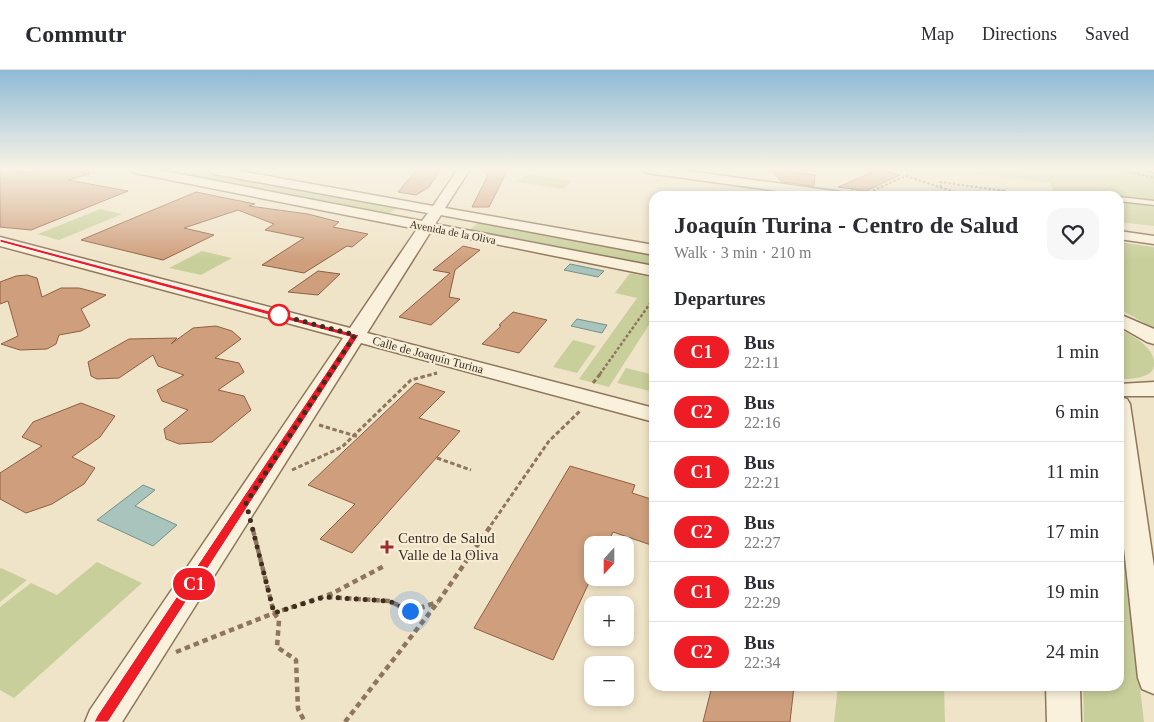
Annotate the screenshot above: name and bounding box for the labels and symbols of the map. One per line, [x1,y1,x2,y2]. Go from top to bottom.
street label: Avenida de la Oliva [409,218,497,246]
unlabelled marker [268,304,290,326]
street label: Calle de Joaquín Turina [371,333,486,377]
place label: Centro de Salud Valle de la Oliva [398,530,499,563]
north arrow [584,536,634,586]
marker: Centro de Salud Valle de la Oliva [380,540,394,554]
line badge: C1 [172,568,216,600]
your location [398,599,423,624]

